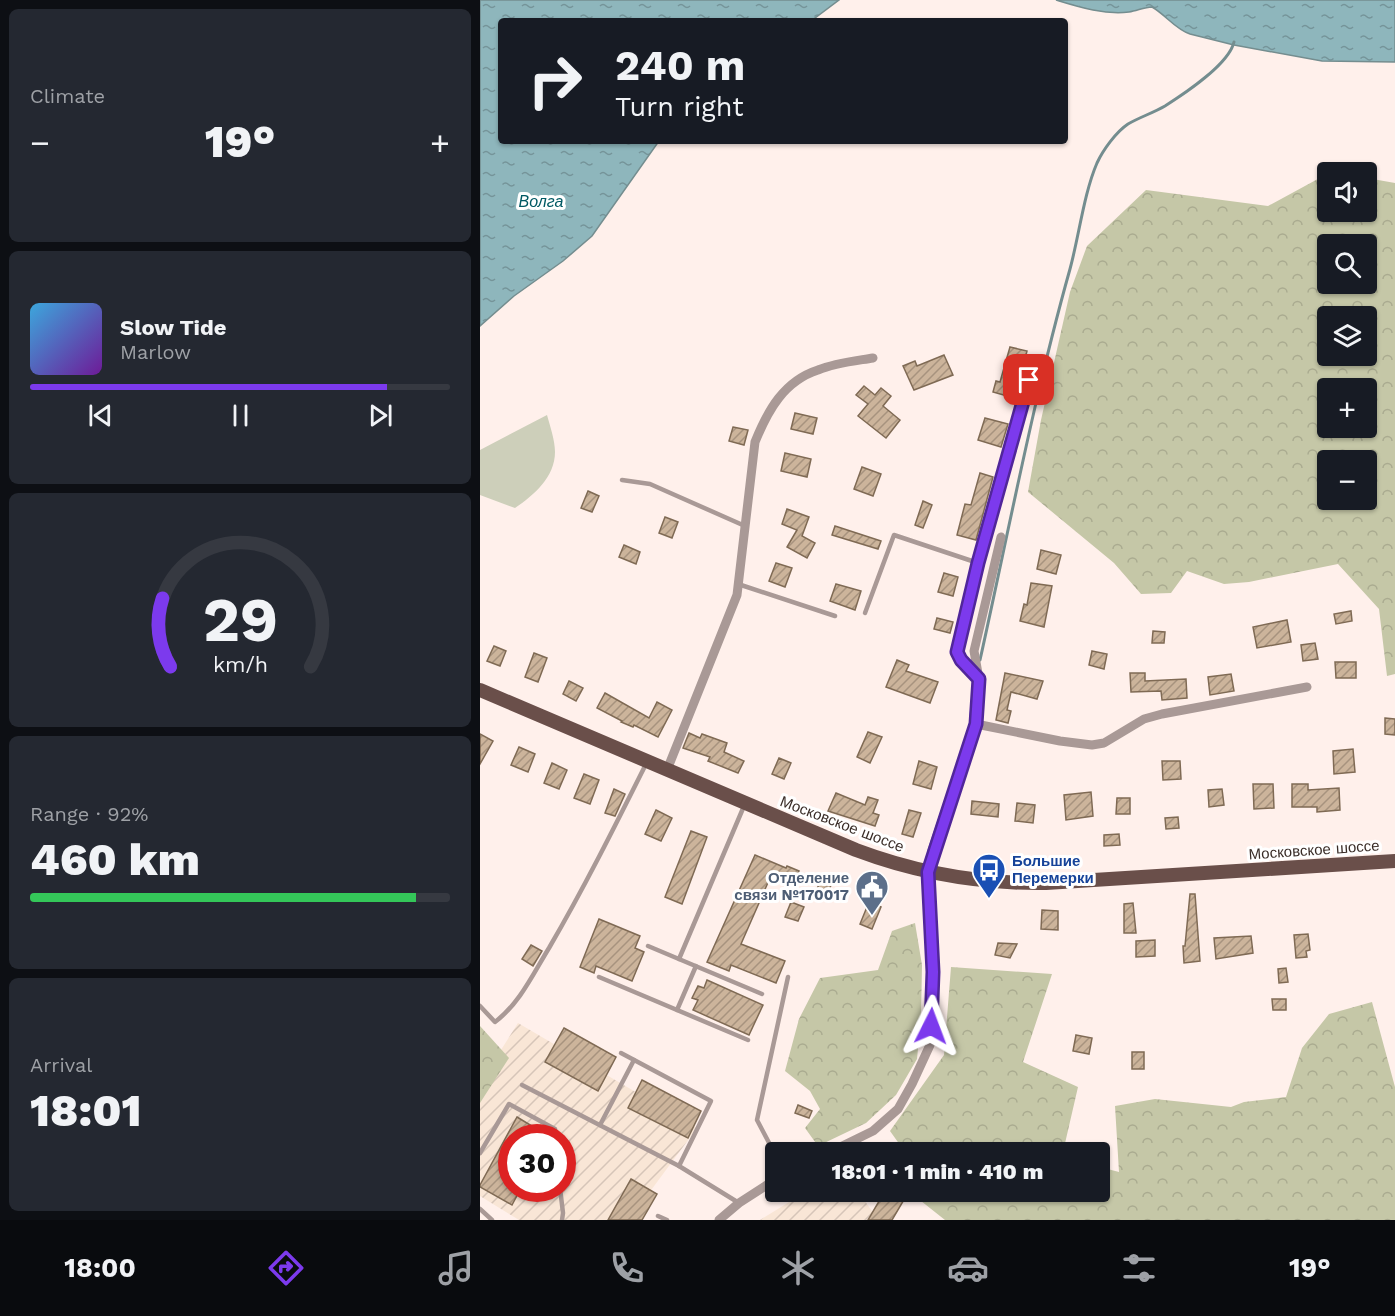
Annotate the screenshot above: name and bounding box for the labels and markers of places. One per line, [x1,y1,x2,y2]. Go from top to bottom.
pin [1003,354,1054,405]
bus stop icon: Большие Перемерки [971,852,1007,899]
place label: Большие Перемерки [1012,852,1094,887]
place label: Отделение связи №170017 [734,869,849,904]
public building icon: Отделение связи №170017 [854,869,890,916]

